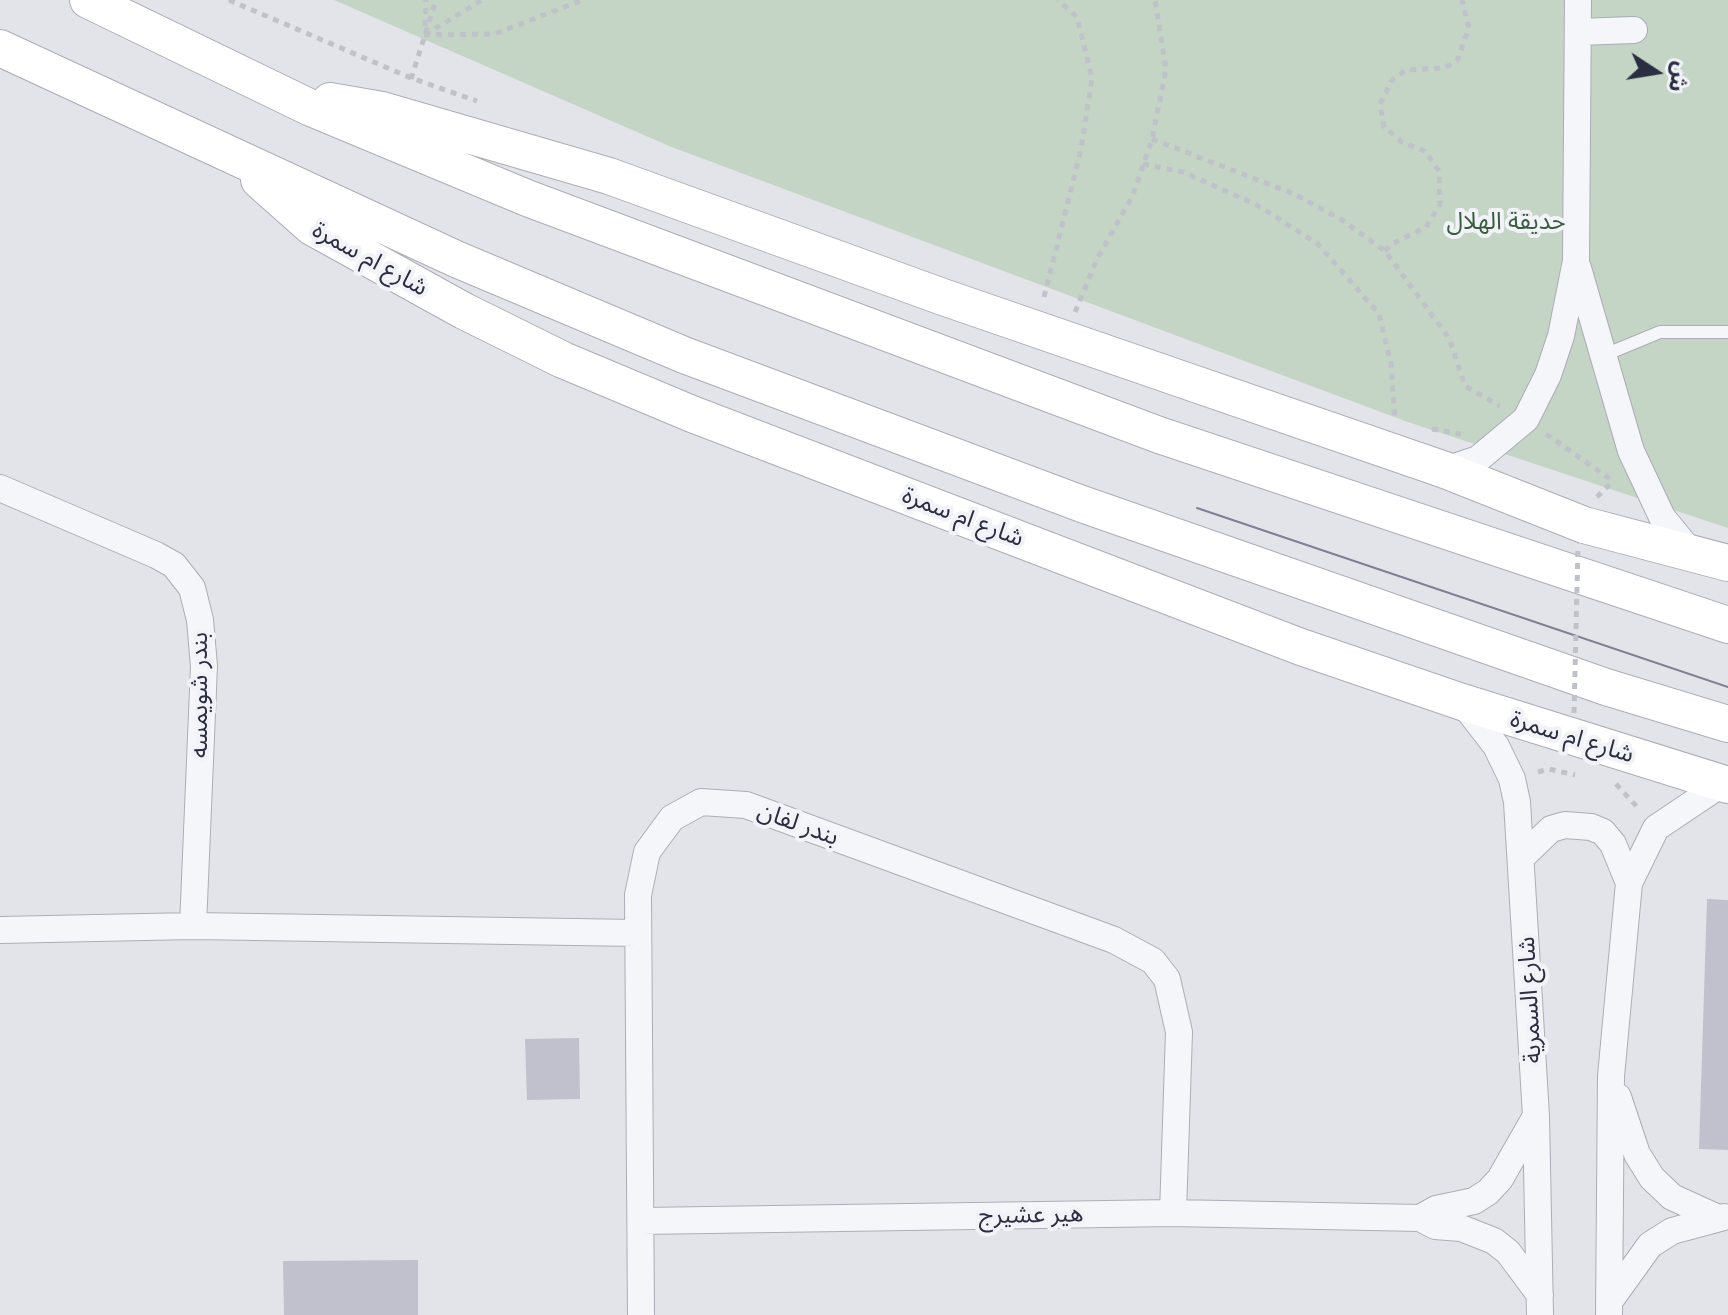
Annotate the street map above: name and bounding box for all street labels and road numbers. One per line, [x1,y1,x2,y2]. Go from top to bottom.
street label: شارع ام سمرة [307,215,433,303]
street label: شارع ام سمرة [898,481,1028,553]
street label: بندر شويمسه [186,632,214,758]
street label: شارع ام سمرة [1507,705,1637,769]
street label: بندر لفان [754,796,842,852]
street label: شارع السمرية [1512,936,1548,1064]
street label: هير عشيرج [978,1200,1084,1230]

